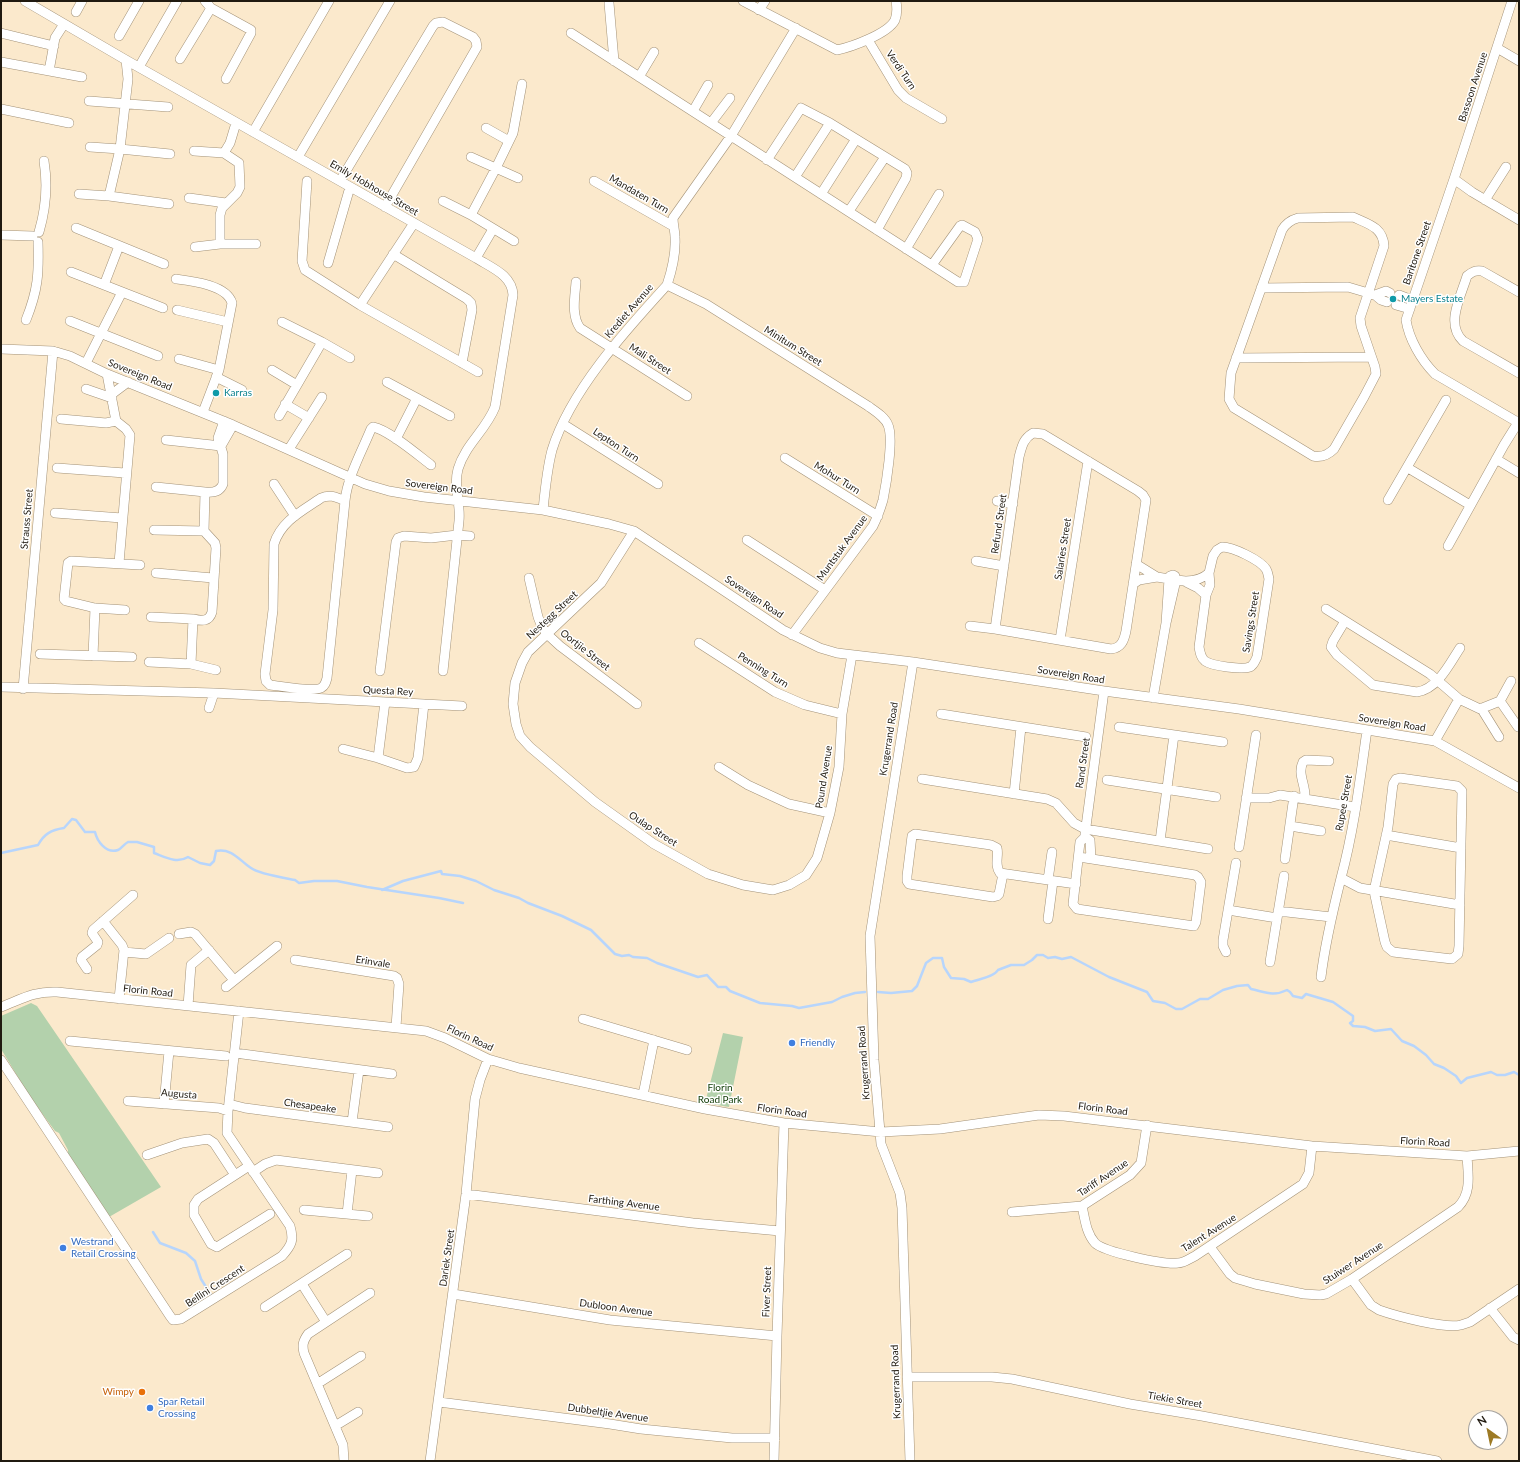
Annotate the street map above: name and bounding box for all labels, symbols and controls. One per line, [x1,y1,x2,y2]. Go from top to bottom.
street label: Verdi Turn [883,48,919,92]
street label: Bassoon Avenue [1456,51,1490,123]
street label: Emily Hobhouse Street [328,158,420,218]
street label: Mandaten Turn [607,172,671,216]
street label: Baritone Street [1401,220,1433,286]
street label: Krediet Avenue [602,281,656,341]
place label: Mayers Estate [1401,293,1463,305]
marker: Mayers Estate [1388,294,1398,304]
street label: Minitum Street [762,323,824,369]
street label: Mali Street [627,341,673,377]
street label: Sovereign Road [106,357,174,393]
place label: Karras [224,387,252,399]
marker: Karras [211,388,221,398]
street label: Lepton Turn [591,426,641,464]
street label: Mohur Turn [812,459,862,497]
street label: Sovereign Road [405,477,473,497]
street label: Strauss Street [18,488,36,550]
street label: Refund Street [989,493,1009,555]
street label: Muntstuk Avenue [814,513,870,583]
street label: Salaries Street [1052,517,1074,581]
street label: Sovereign Road [723,573,785,621]
street label: Nestegg Street [524,588,580,642]
street label: Savings Street [1240,591,1262,653]
street label: Oortjie Street [558,627,612,673]
street label: Penning Turn [735,650,791,690]
street label: Sovereign Road [1037,664,1105,686]
street label: Questa Rey [362,684,414,698]
street label: Krugerrand Road [877,701,901,777]
street label: Sovereign Road [1358,712,1426,734]
street label: Rand Street [1073,737,1093,789]
street label: Pound Avenue [813,745,835,809]
street label: Rupee Street [1333,774,1355,832]
street label: Oulap Street [627,809,679,849]
street label: Erinvale [355,953,391,971]
street label: Florin Road [123,982,173,1000]
street label: Florin Road [445,1022,495,1054]
street label: Krugerrand Road [855,1026,873,1100]
place label: Friendly [800,1037,835,1049]
marker: Friendly [787,1038,797,1048]
park label: Florin Road Park [698,1082,742,1106]
street label: Augusta [161,1086,197,1102]
street label: Chesapeake [283,1096,337,1116]
street label: Florin Road [1077,1100,1129,1118]
street label: Florin Road [756,1102,808,1120]
street label: Florin Road [1400,1135,1450,1149]
street label: Tariff Avenue [1076,1157,1130,1199]
street label: Farthing Avenue [588,1193,660,1213]
street label: Talent Avenue [1179,1211,1239,1255]
street label: Dariek Street [437,1229,457,1287]
place label: Westrand Retail Crossing [71,1236,136,1260]
street label: Stuiwer Avenue [1321,1239,1385,1287]
marker: Westrand Retail Crossing [58,1243,68,1253]
street label: Bellini Crescent [183,1262,247,1310]
street label: Fiver Street [760,1266,774,1318]
street label: Dubloon Avenue [579,1297,653,1319]
street label: Krugerrand Road [889,1345,903,1419]
place label: Wimpy [102,1386,134,1398]
marker: Wimpy [137,1387,147,1397]
street label: Tiekie Street [1147,1389,1203,1411]
place label: Spar Retail Crossing [158,1396,205,1420]
street label: Dubbeltjie Avenue [567,1401,649,1425]
marker: Spar Retail Crossing [145,1403,155,1413]
north arrow [1468,1410,1508,1450]
text: N [1475,1413,1489,1428]

